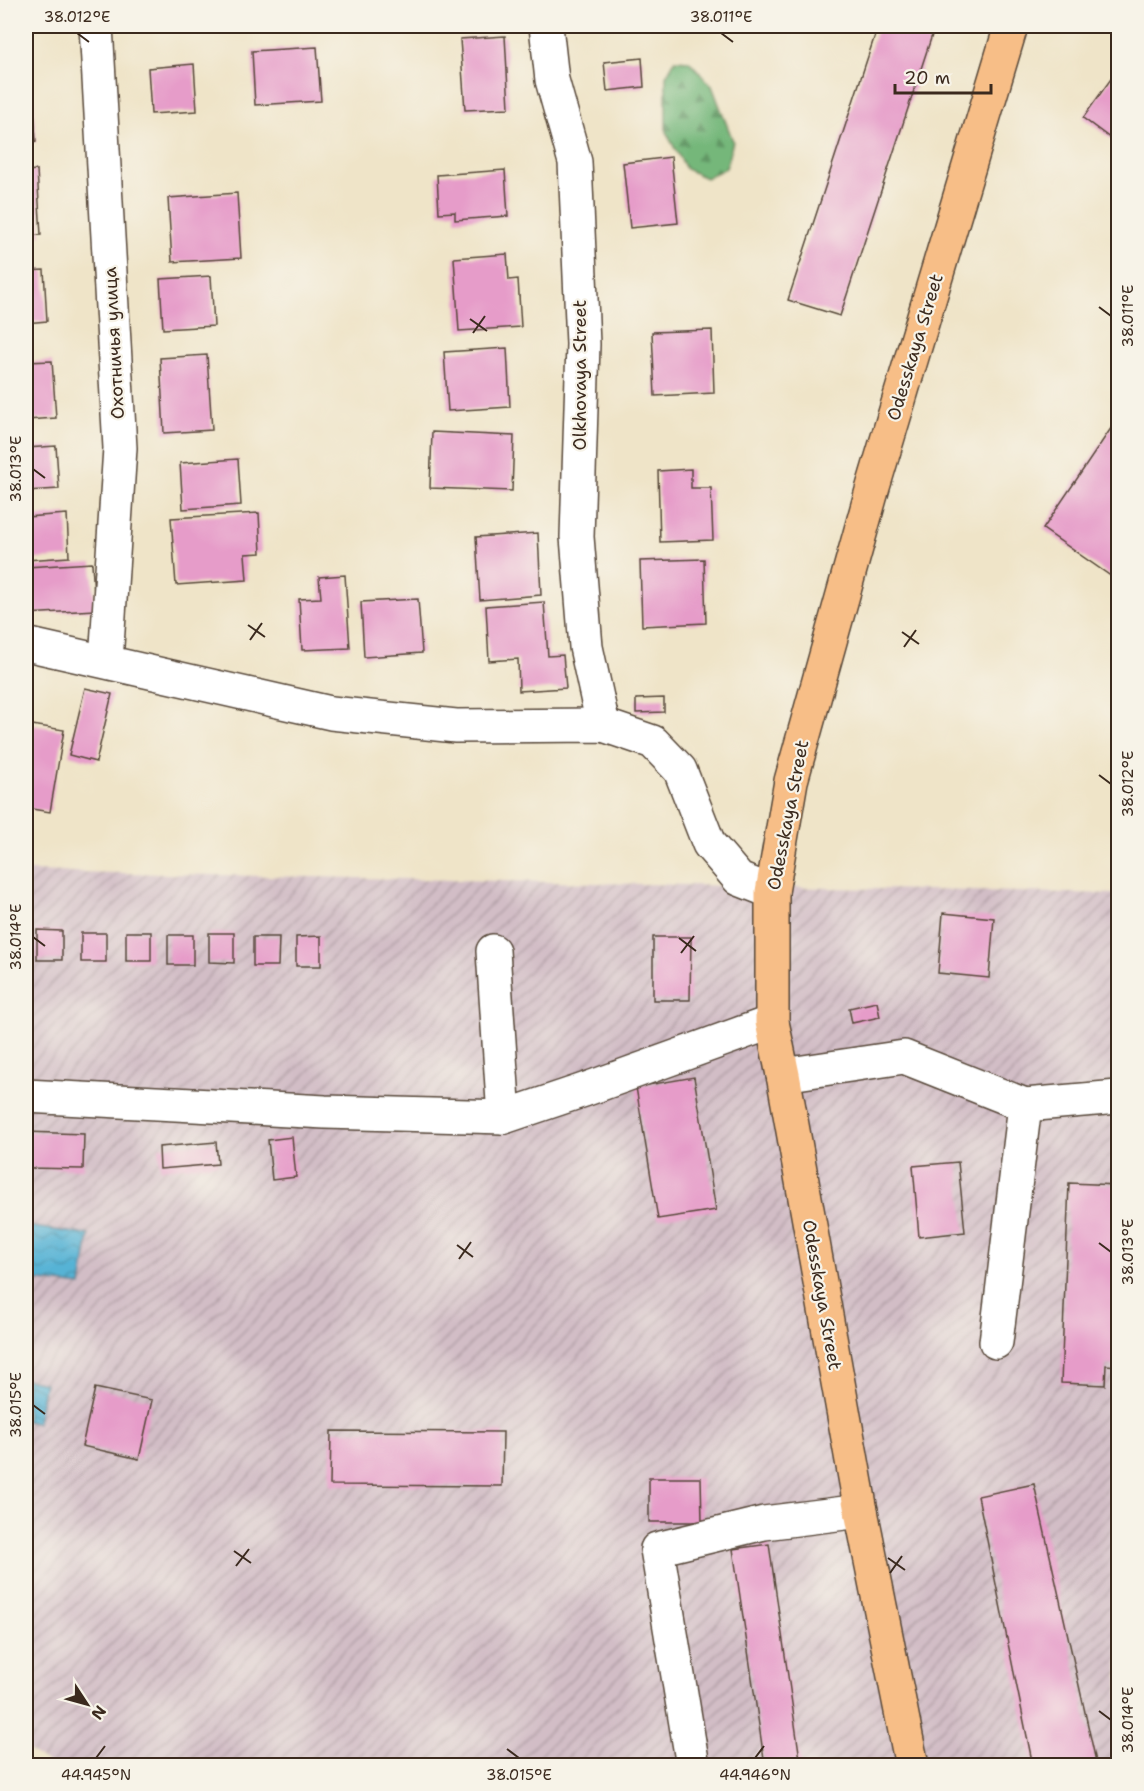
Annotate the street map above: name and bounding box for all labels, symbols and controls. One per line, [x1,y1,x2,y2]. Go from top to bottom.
text: 38.012°E [44,7,110,27]
text: 38.011°E [690,7,752,27]
scale bar [895,57,991,95]
text: 20 m [904,66,950,90]
street label: Охотничья улица [98,266,130,420]
street label: Odesskaya Street [881,270,949,423]
text: 38.011°E [1118,285,1138,347]
street label: Olkhovaya Street [568,299,592,450]
text: 38.013°E [6,436,26,502]
street label: Odesskaya Street [762,738,814,892]
text: 38.012°E [1118,751,1138,817]
text: 38.014°E [6,904,26,970]
street label: Odesskaya Street [797,1218,847,1372]
text: 38.013°E [1118,1219,1138,1285]
text: 38.015°E [6,1372,26,1438]
north arrow [57,1674,117,1734]
text: 38.014°E [1118,1687,1138,1753]
text: N [87,1701,111,1724]
text: 44.945°N [61,1765,131,1785]
text: 38.015°E [486,1765,552,1785]
text: 44.946°N [719,1765,791,1785]

